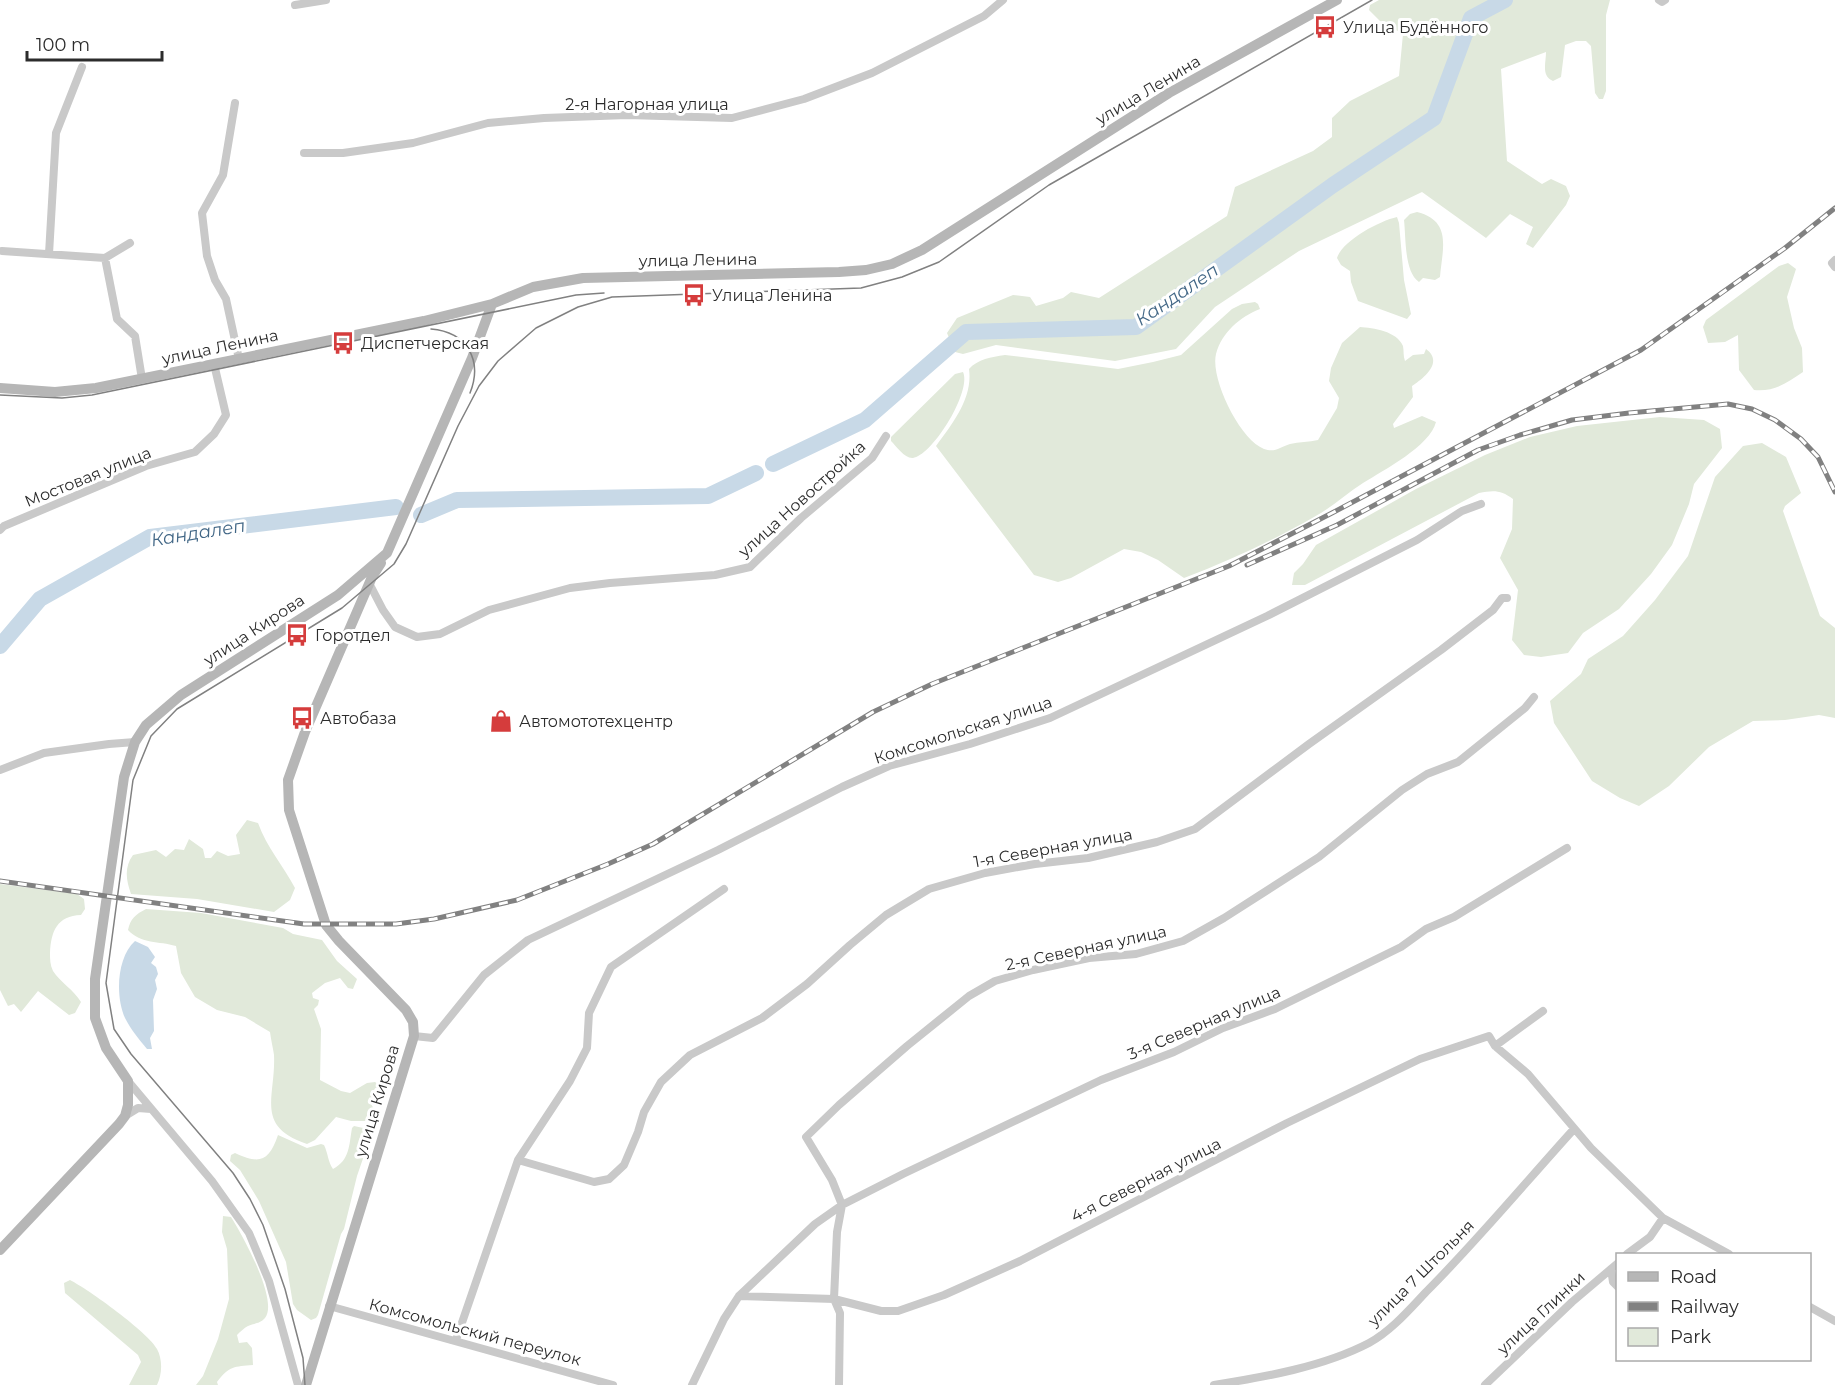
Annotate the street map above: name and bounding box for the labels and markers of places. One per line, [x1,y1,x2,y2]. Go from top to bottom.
bus stop icon: Улица Будённого [1312,14,1338,40]
place label: Улица Будённого [1343,18,1488,37]
bus stop icon: Улица Ленина [681,282,707,308]
place label: Улица Ленина [712,286,832,305]
bus stop icon: Диспетчерская [330,330,356,356]
place label: Диспетчерская [361,334,489,353]
bus stop icon: Горотдел [284,622,310,648]
place label: Горотдел [315,626,391,645]
bus stop icon: Автобаза [289,705,315,731]
shop icon: Автомототехцентр [488,708,514,734]
place label: Автобаза [320,709,397,728]
place label: Автомототехцентр [519,712,673,731]

